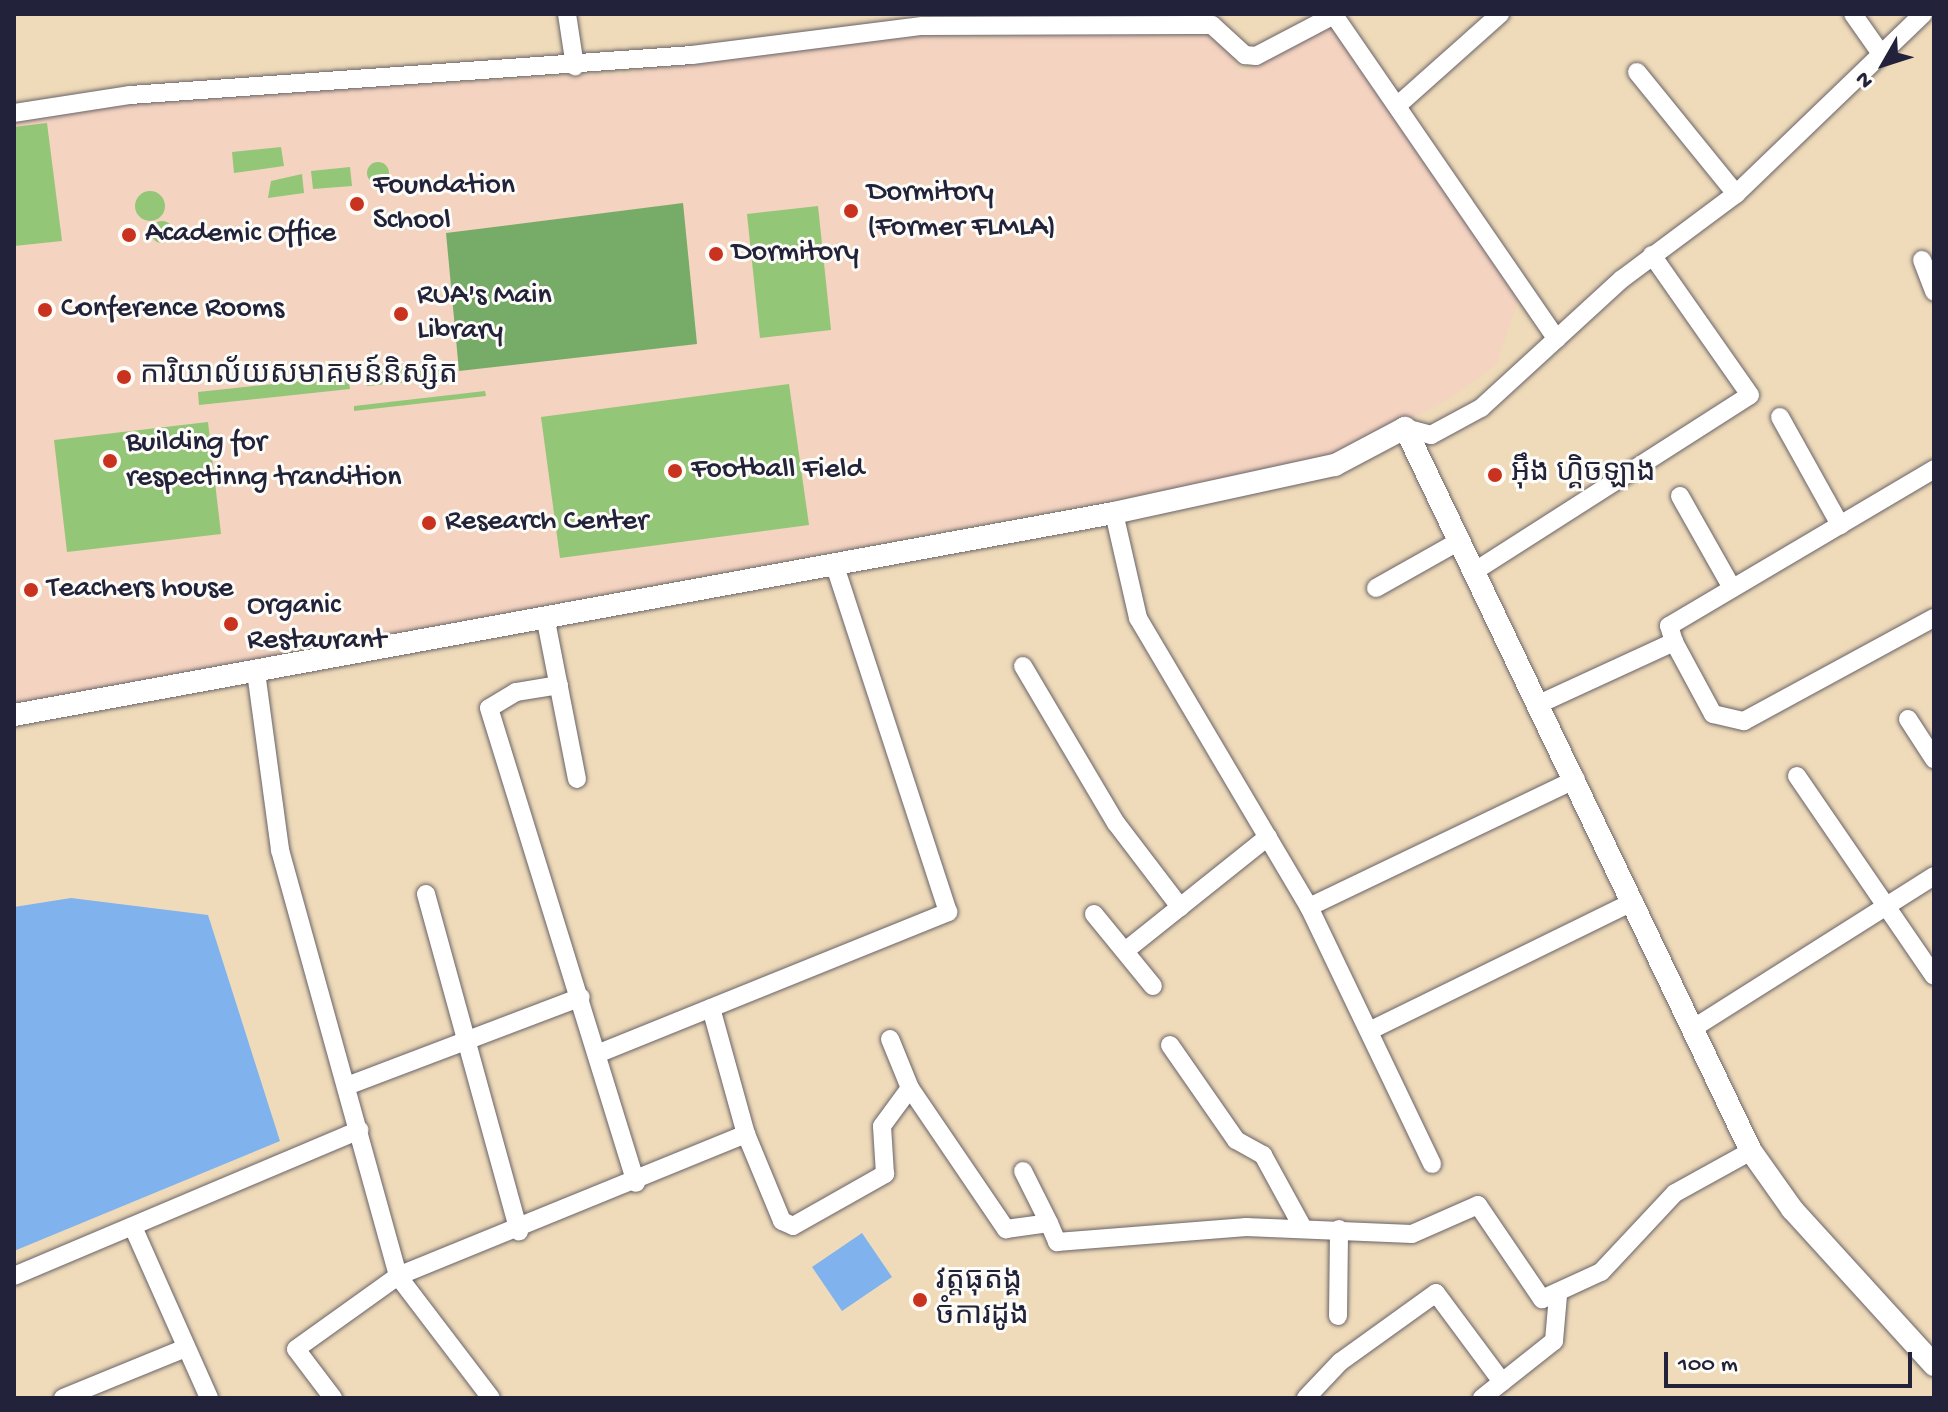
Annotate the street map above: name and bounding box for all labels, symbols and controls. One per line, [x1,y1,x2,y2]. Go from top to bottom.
north arrow [1844,24,1924,104]
text: N [1851,65,1880,93]
place label: Foundation School [373,169,515,240]
place label: Dormitory (Former FLMLA) [867,176,1056,246]
marker: Foundation School [348,195,366,213]
marker: Dormitory (Former FLMLA) [842,202,860,220]
place label: Academic Office [145,217,336,253]
marker: Academic Office [120,226,138,244]
place label: Dormitory [732,236,859,272]
marker: Dormitory [707,245,725,263]
place label: RUA's Main Library [417,279,552,350]
place label: Conference Rooms [61,292,284,328]
marker: Conference Rooms [36,301,54,319]
marker: RUA's Main Library [392,305,410,323]
place label: ការិយាល័យសមាគមន៍និស្សិត [140,359,458,395]
marker: ការិយាល័យសមាគមន៍និស្សិត [115,368,133,386]
place label: Building for respectinng trandition [126,426,401,496]
marker: Building for respectinng trandition [101,452,119,470]
place label: Football Field [691,453,864,489]
place label: អ៊ឹង ហ្គិចឡាង [1511,457,1656,493]
marker: Football Field [666,462,684,480]
marker: អ៊ឹង ហ្គិចឡាង [1486,466,1504,484]
place label: Research Center [445,505,648,541]
marker: Research Center [420,514,438,532]
place label: Teachers house [47,572,234,608]
marker: Teachers house [22,581,40,599]
place label: Organic Restaurant [247,589,386,660]
marker: Organic Restaurant [222,615,240,633]
place label: វត្តធុតង្គ ចំការដូង [936,1265,1029,1336]
marker: វត្តធុតង្គ ចំការដូង [911,1291,929,1309]
scale bar [1668,1336,1916,1386]
text: 100 m [1678,1351,1738,1380]

